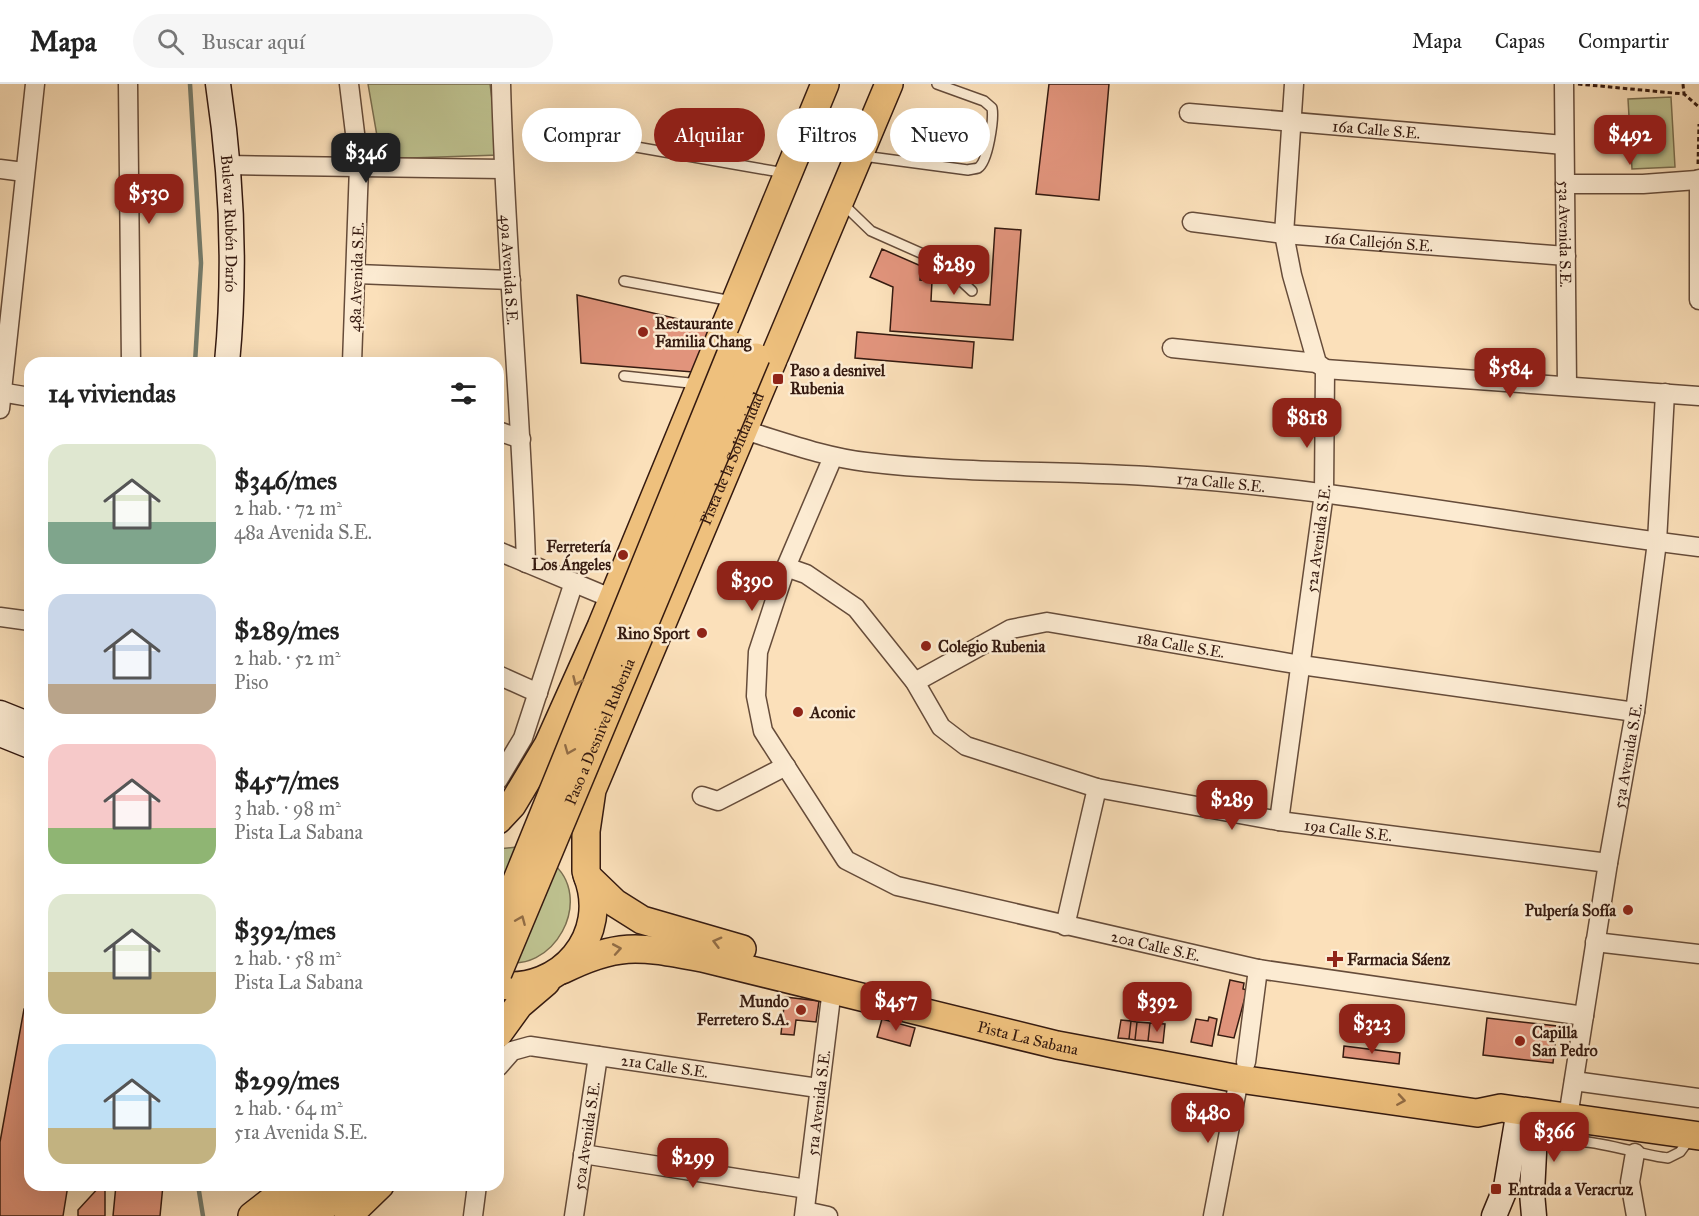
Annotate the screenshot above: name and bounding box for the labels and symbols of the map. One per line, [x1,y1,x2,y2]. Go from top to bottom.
pin: $492 [1594,115,1666,166]
street label: 16a Calle S.E. [1331,116,1421,143]
pin: $346 [330,133,402,184]
street label: Bulevar Rubén Darío [217,154,241,292]
pin: $530 [113,174,185,225]
street label: 53a Avenida S.E. [1555,180,1575,288]
street label: 49a Avenida S.E. [496,214,522,326]
street label: 48a Avenida S.E. [345,222,368,333]
street label: 16a Callejón S.E. [1324,228,1434,256]
pin: $289 [918,245,990,296]
place label: Restaurante Familia Chang [655,314,752,352]
marker: Restaurante Familia Chang [636,325,650,339]
pin: $584 [1474,348,1546,399]
place label: Paso a desnivel Rubenia [790,361,886,398]
marker: Paso a desnivel Rubenia [771,372,785,386]
street label: Pista de la Solidaridad [696,390,768,528]
pin: $818 [1271,398,1343,449]
street label: 17a Calle S.E. [1176,469,1266,496]
street label: 52a Avenida S.E. [1301,485,1335,594]
place label: Ferretería Los Ángeles [531,537,612,575]
marker: Ferretería Los Ángeles [616,548,630,562]
pin: $390 [716,561,788,612]
place label: Rino Sport [617,624,690,644]
marker: Rino Sport [695,626,709,640]
street label: 18a Calle S.E. [1135,628,1226,662]
place label: Colegio Rubenia [938,637,1046,657]
marker: Colegio Rubenia [919,639,933,653]
street label: Paso a Desnivel Rubenia [561,655,639,808]
one-way arrow [572,675,584,686]
street label: 53a Avenida S.E. [1609,702,1646,810]
place label: Aconic [809,703,856,722]
marker: Aconic [791,705,805,719]
one-way arrow [564,744,576,755]
pin: $289 [1196,780,1268,831]
street label: 19a Calle S.E. [1303,815,1393,845]
place label: Pulpería Sofía [1525,901,1617,921]
marker: Pulpería Sofía [1621,903,1635,917]
one-way arrow [514,915,526,926]
street label: 20a Calle S.E. [1109,927,1202,965]
one-way arrow [712,937,723,949]
one-way arrow [611,943,621,956]
place label: Farmacia Sáenz [1347,950,1451,969]
marker: Farmacia Sáenz [1328,952,1342,966]
pin: $457 [860,981,932,1032]
pin: $392 [1121,982,1193,1033]
place label: Mundo Ferretero S.A. [697,992,789,1029]
marker: Mundo Ferretero S.A. [794,1003,808,1017]
pin: $323 [1336,1004,1408,1055]
street label: Pista La Sabana [975,1017,1080,1059]
place label: Capilla San Pedro [1532,1023,1598,1060]
marker: Capilla San Pedro [1513,1034,1527,1048]
street label: 51a Avenida S.E. [802,1049,834,1157]
street label: 21a Calle S.E. [620,1050,710,1082]
street label: 50a Avenida S.E. [569,1080,604,1192]
pin: $480 [1172,1093,1244,1144]
one-way arrow [1396,1094,1406,1106]
pin: $366 [1518,1112,1590,1163]
pin: $299 [657,1138,729,1189]
place label: Entrada a Veracruz [1508,1180,1634,1199]
marker: Entrada a Veracruz [1489,1182,1503,1196]

